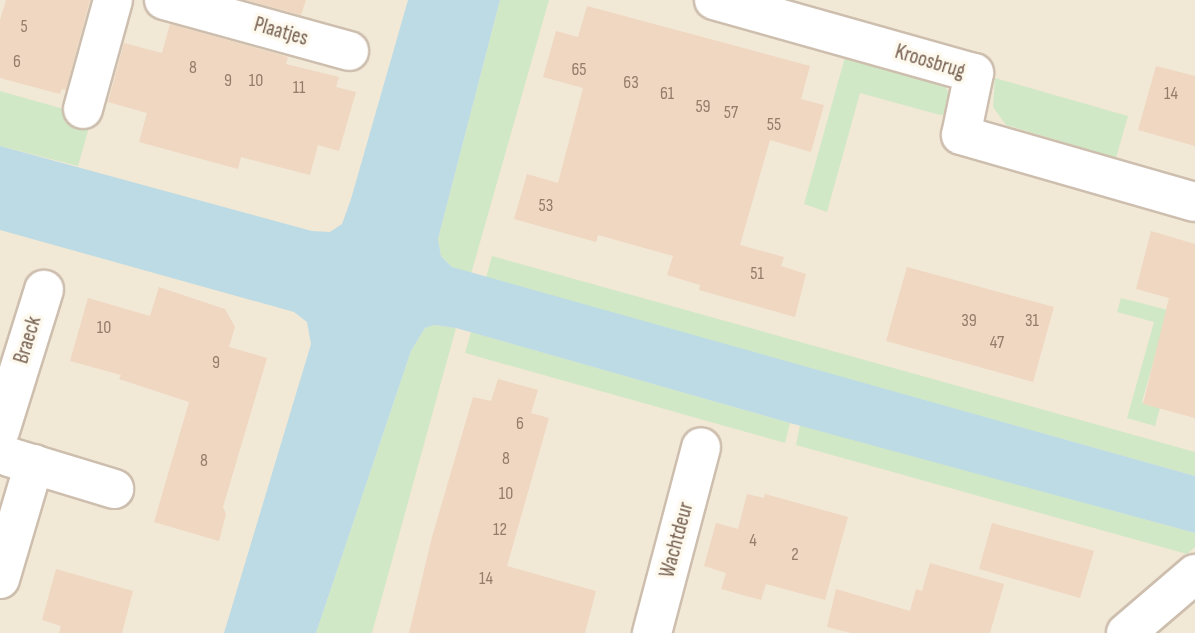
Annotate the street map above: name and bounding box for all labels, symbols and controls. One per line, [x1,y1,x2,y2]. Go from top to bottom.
street label: Plaatjes [251,12,311,52]
house number: 5 [20,16,28,38]
street label: Kroosbrug [892,39,968,85]
house number: 6 [13,51,21,73]
house number: 8 [189,57,197,79]
house number: 65 [571,59,587,81]
house number: 9 [224,70,232,92]
house number: 10 [249,70,263,92]
house number: 63 [623,72,639,94]
house number: 11 [293,77,305,99]
house number: 61 [660,83,674,105]
house number: 14 [1164,83,1178,105]
house number: 59 [695,96,711,118]
house number: 57 [724,102,738,124]
house number: 55 [767,114,781,136]
house number: 53 [539,195,553,217]
house number: 51 [750,263,764,285]
house number: 39 [961,310,977,332]
house number: 31 [1025,310,1039,332]
street label: Braeck [9,313,47,367]
house number: 10 [97,317,111,339]
house number: 47 [990,332,1004,354]
house number: 9 [212,352,220,374]
house number: 6 [516,413,524,435]
house number: 8 [502,448,510,470]
house number: 8 [200,450,208,472]
house number: 10 [499,483,513,505]
street label: Wachtdeur [655,500,699,580]
house number: 12 [493,519,507,541]
house number: 4 [749,530,757,552]
house number: 2 [791,544,799,566]
house number: 14 [479,568,493,590]

